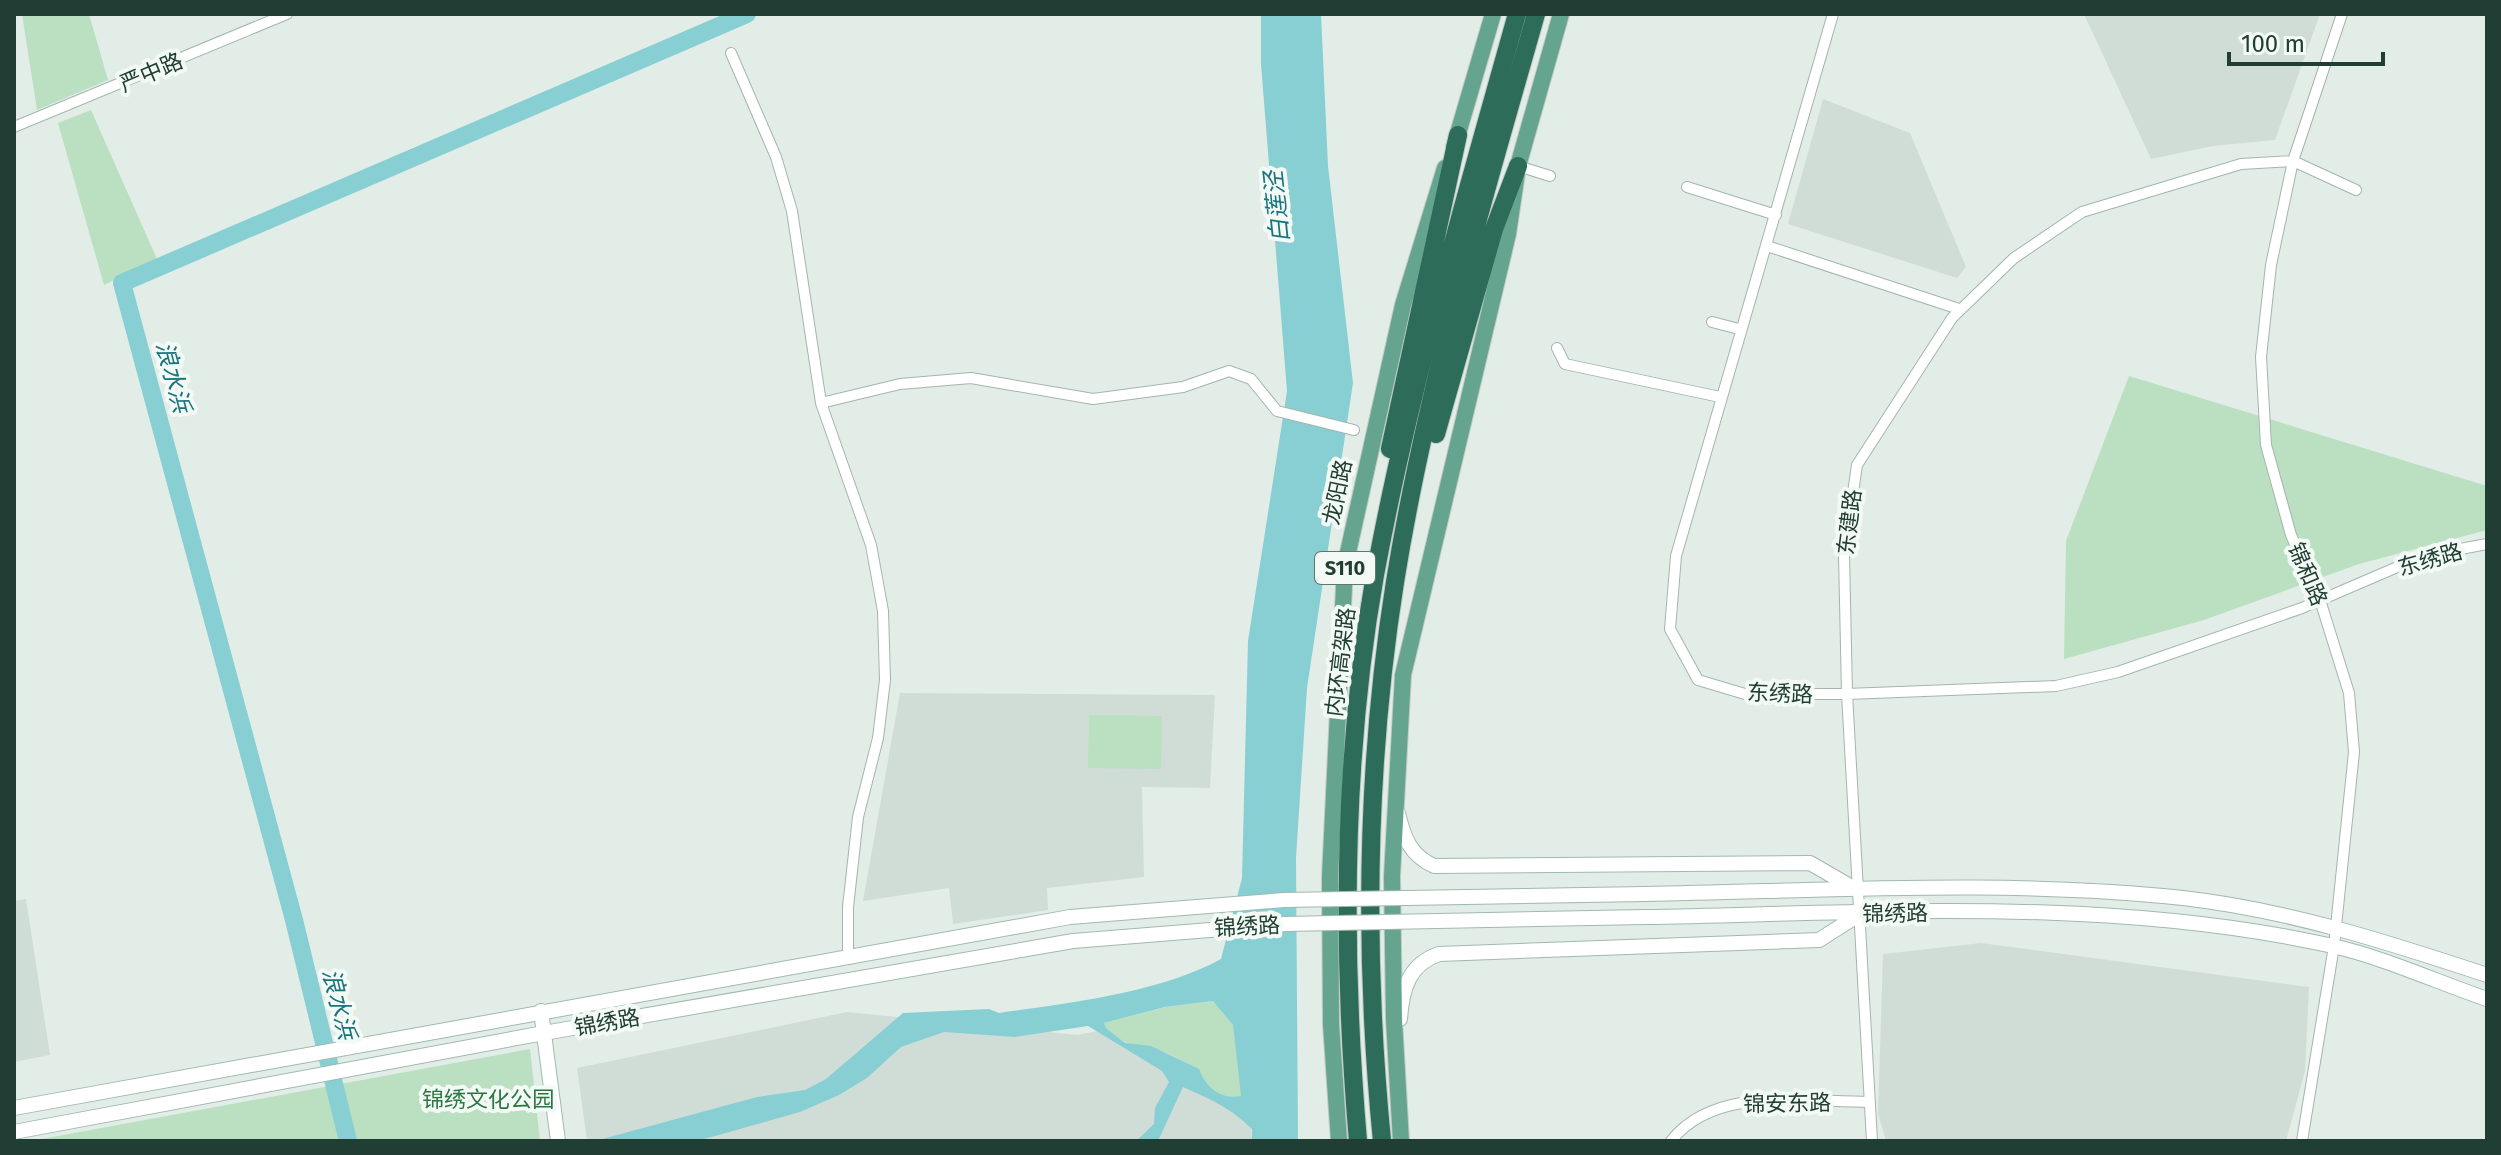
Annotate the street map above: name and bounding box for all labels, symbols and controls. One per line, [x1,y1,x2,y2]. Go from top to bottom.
scale bar [2229,16,2383,66]
text: 100 m [2241,30,2305,58]
street label: 严中路 [116,47,187,98]
water label: 白莲泾 [1259,168,1295,244]
water label: 浪水浜 [150,339,196,417]
street label: 龙阳路 [1317,457,1358,527]
street label: 东建路 [1832,488,1867,556]
street label: 东绣路 [2395,537,2466,582]
street label: 锦和路 [2282,539,2333,610]
road number: S110 [1315,552,1375,584]
street label: 内环高架路 [1320,606,1361,718]
street label: 东绣路 [1747,679,1813,708]
street label: 锦绣路 [1862,899,1928,928]
street label: 锦绣路 [1213,911,1281,942]
water label: 浪水浜 [317,966,362,1044]
street label: 锦绣路 [572,1003,642,1042]
park label: 锦绣文化公园 [422,1086,554,1113]
street label: 锦安东路 [1743,1089,1831,1118]

